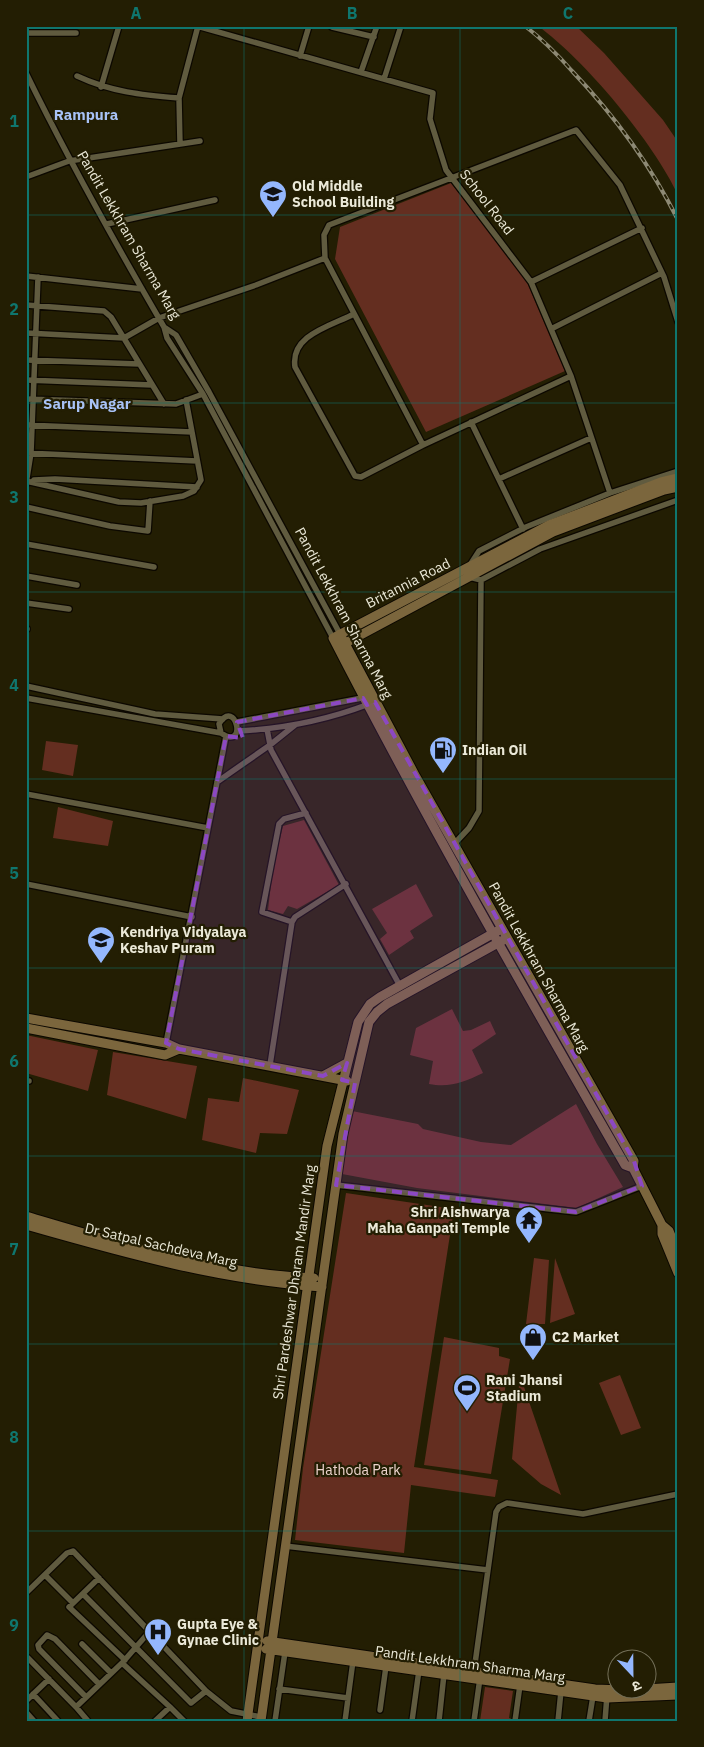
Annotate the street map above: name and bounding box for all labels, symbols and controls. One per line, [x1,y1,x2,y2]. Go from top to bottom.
text: A [131,3,142,23]
text: B [347,3,358,23]
text: C [563,3,573,23]
district label: Rampura [54,105,119,124]
text: 1 [9,111,19,131]
street label: Pandit Lekkhram Sharma Marg [73,147,185,323]
street label: School Road [456,166,518,238]
place label: Old Middle School Building [292,177,394,211]
school or university icon: Old Middle School Building [258,179,288,218]
text: 2 [9,299,19,319]
district label: Sarup Nagar [43,394,131,413]
text: 3 [9,487,19,507]
street label: Pandit Lekkhram Sharma Marg [291,524,397,702]
street label: Britannia Road [363,554,453,612]
text: 4 [9,675,19,695]
fuel station icon: Indian Oil [428,735,458,774]
place label: Indian Oil [462,741,527,759]
text: 5 [9,863,19,883]
street label: Pandit Lekkhram Sharma Marg [485,879,594,1056]
place label: Kendriya Vidyalaya Keshav Puram [120,923,247,957]
school or university icon: Kendriya Vidyalaya Keshav Puram [86,925,116,964]
text: 6 [9,1051,19,1071]
street label: Shri Pardeshwar Dharam Mandir Marg [269,1163,319,1400]
place label: Shri Aishwarya Maha Ganpati Temple [367,1203,510,1237]
temple icon: Shri Aishwarya Maha Ganpati Temple [514,1205,544,1244]
street label: Dr Satpal Sachdeva Marg [83,1219,240,1271]
text: 7 [9,1239,19,1259]
shop icon: C2 Market [518,1322,548,1361]
place label: C2 Market [552,1328,619,1346]
place label: Rani Jhansi Stadium [486,1371,562,1405]
sports icon: Rani Jhansi Stadium [452,1373,482,1412]
text: 8 [9,1427,19,1447]
park label: Hathoda Park [315,1461,401,1479]
text: 9 [9,1615,19,1635]
place label: Gupta Eye & Gynae Clinic [177,1615,259,1649]
hospital icon: Gupta Eye & Gynae Clinic [143,1617,173,1656]
street label: Pandit Lekkhram Sharma Marg [374,1642,567,1686]
north arrow [606,1650,656,1700]
text: उ [629,1676,644,1696]

